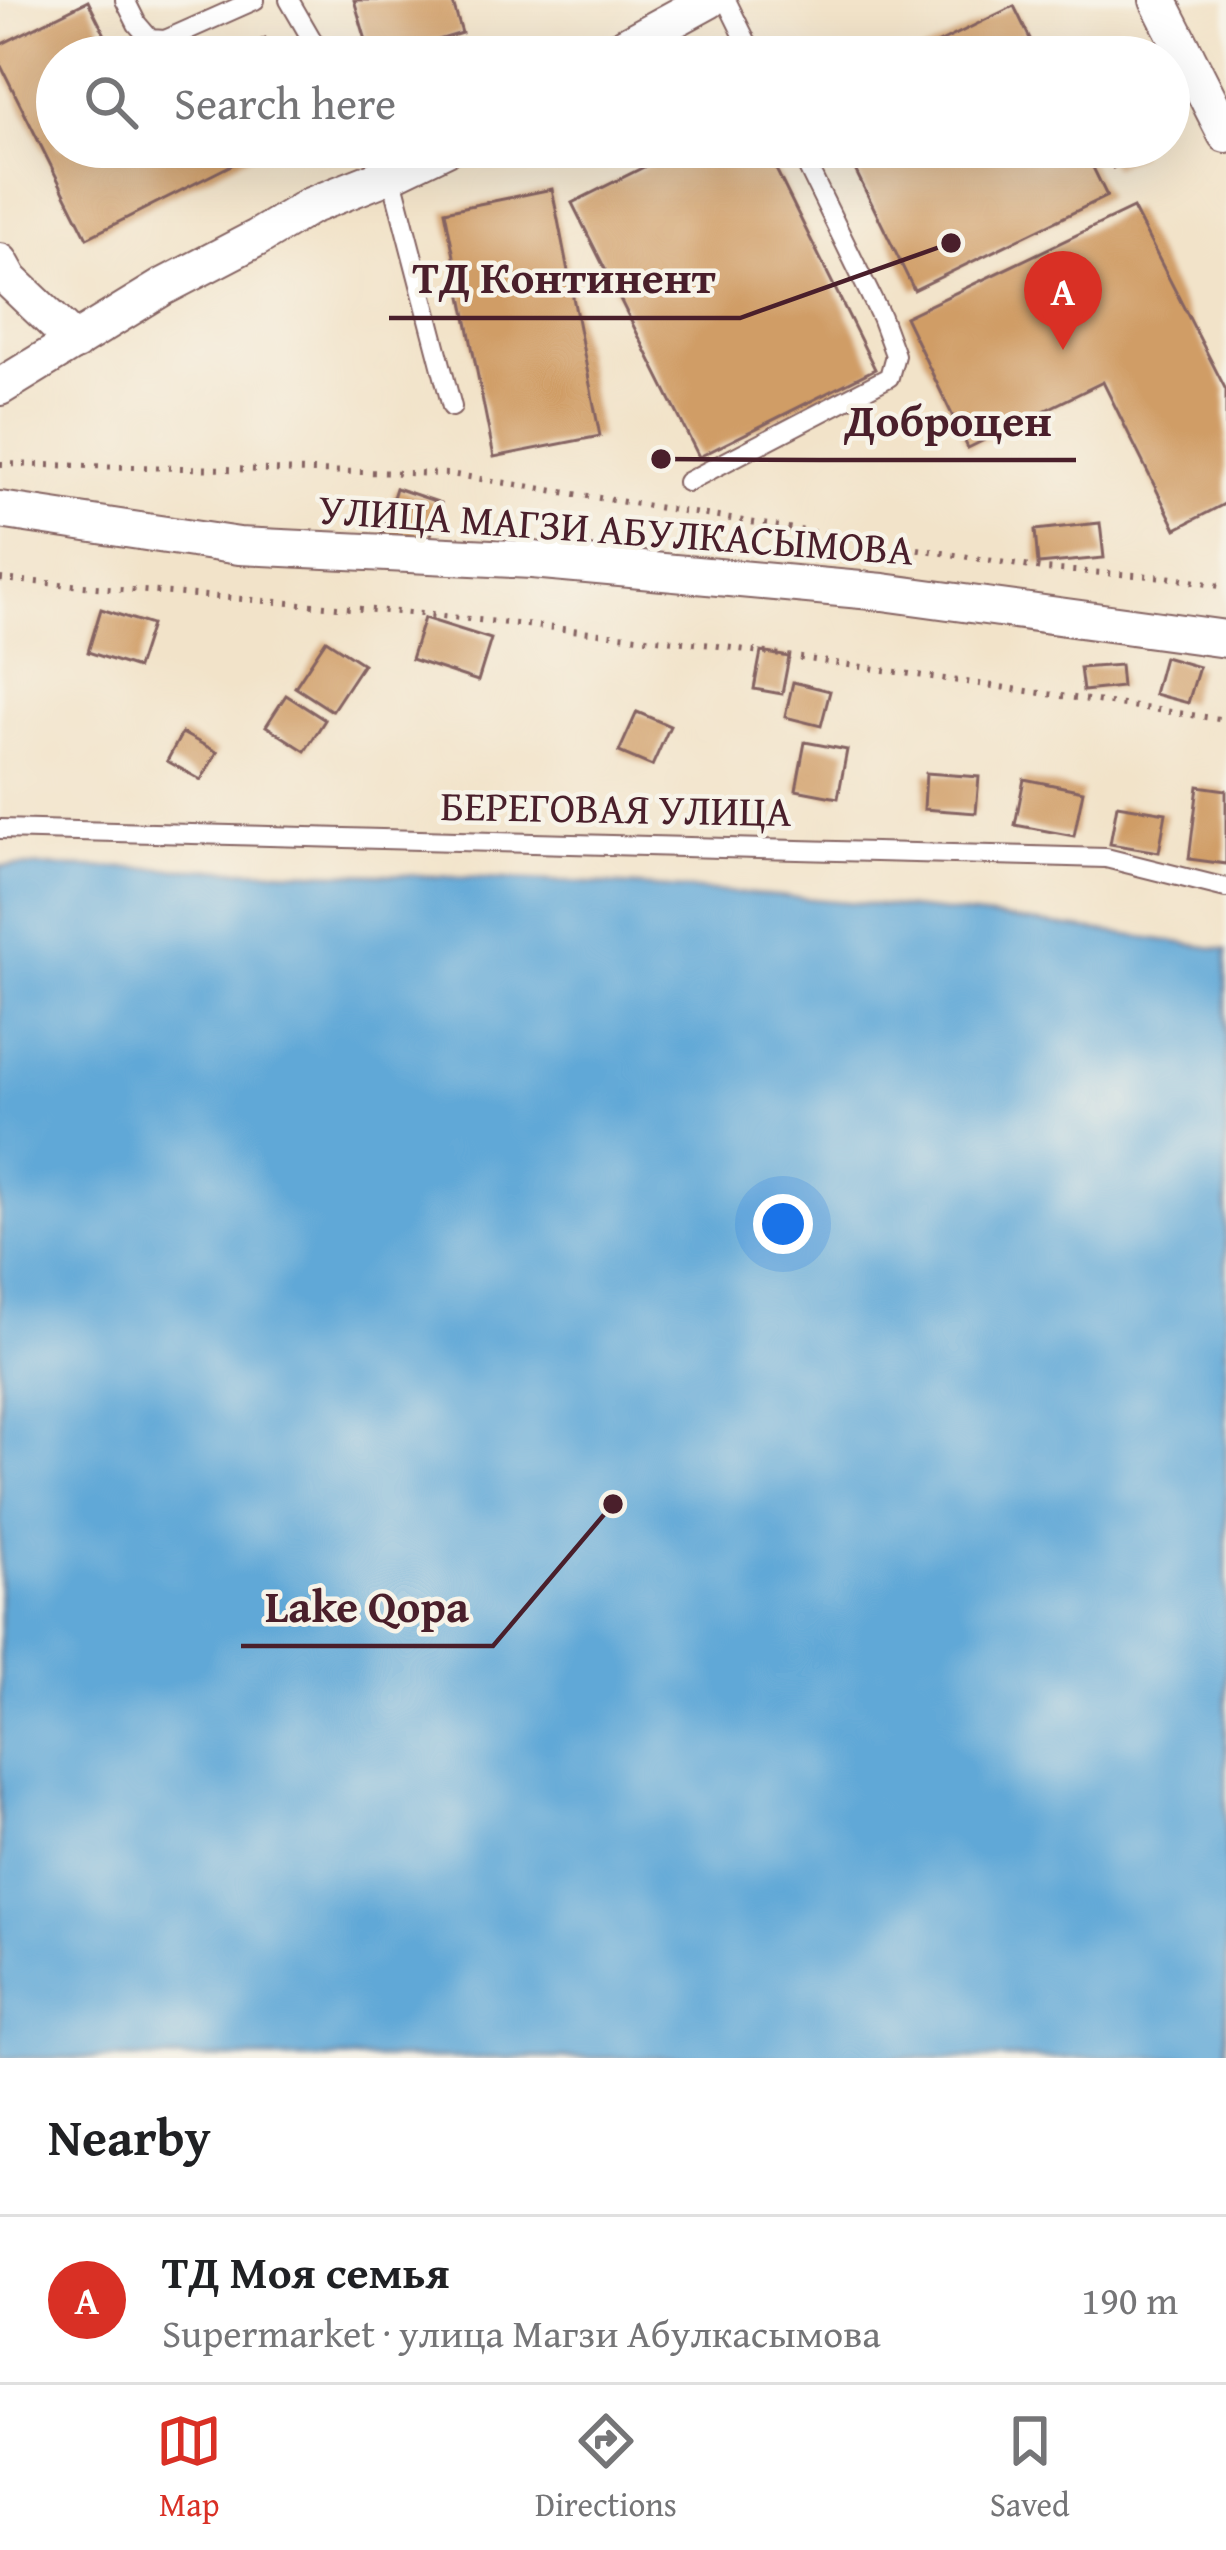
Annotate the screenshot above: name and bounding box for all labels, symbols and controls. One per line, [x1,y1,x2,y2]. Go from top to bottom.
search box [36,36,1190,168]
icon: search [78,69,144,135]
text: Search here [174,70,396,135]
callout: ТД Континент [389,237,740,318]
text: ТД Континент [412,244,716,309]
pin: A [1024,251,1102,350]
callout: Доброцен [820,379,1076,460]
text: Доброцен [843,387,1052,452]
street label: УЛИЦА МАГЗИ АБУЛКАСЫМОВА [316,477,916,580]
street label: БЕРЕГОВАЯ УЛИЦА [440,774,793,841]
your location [753,1194,813,1254]
callout: Lake Qopa [241,1565,493,1646]
text: Lake Qopa [265,1573,469,1638]
text: Nearby [48,2099,211,2174]
text: ТД Моя семья [162,2239,450,2304]
text: A [75,2271,99,2328]
text: 190 m [1081,2271,1178,2328]
text: Supermarket · улица Магзи Абулкасымова [162,2304,881,2361]
tab: Map [156,2408,222,2528]
tab: Directions [535,2408,677,2528]
tab: Saved [990,2408,1070,2528]

